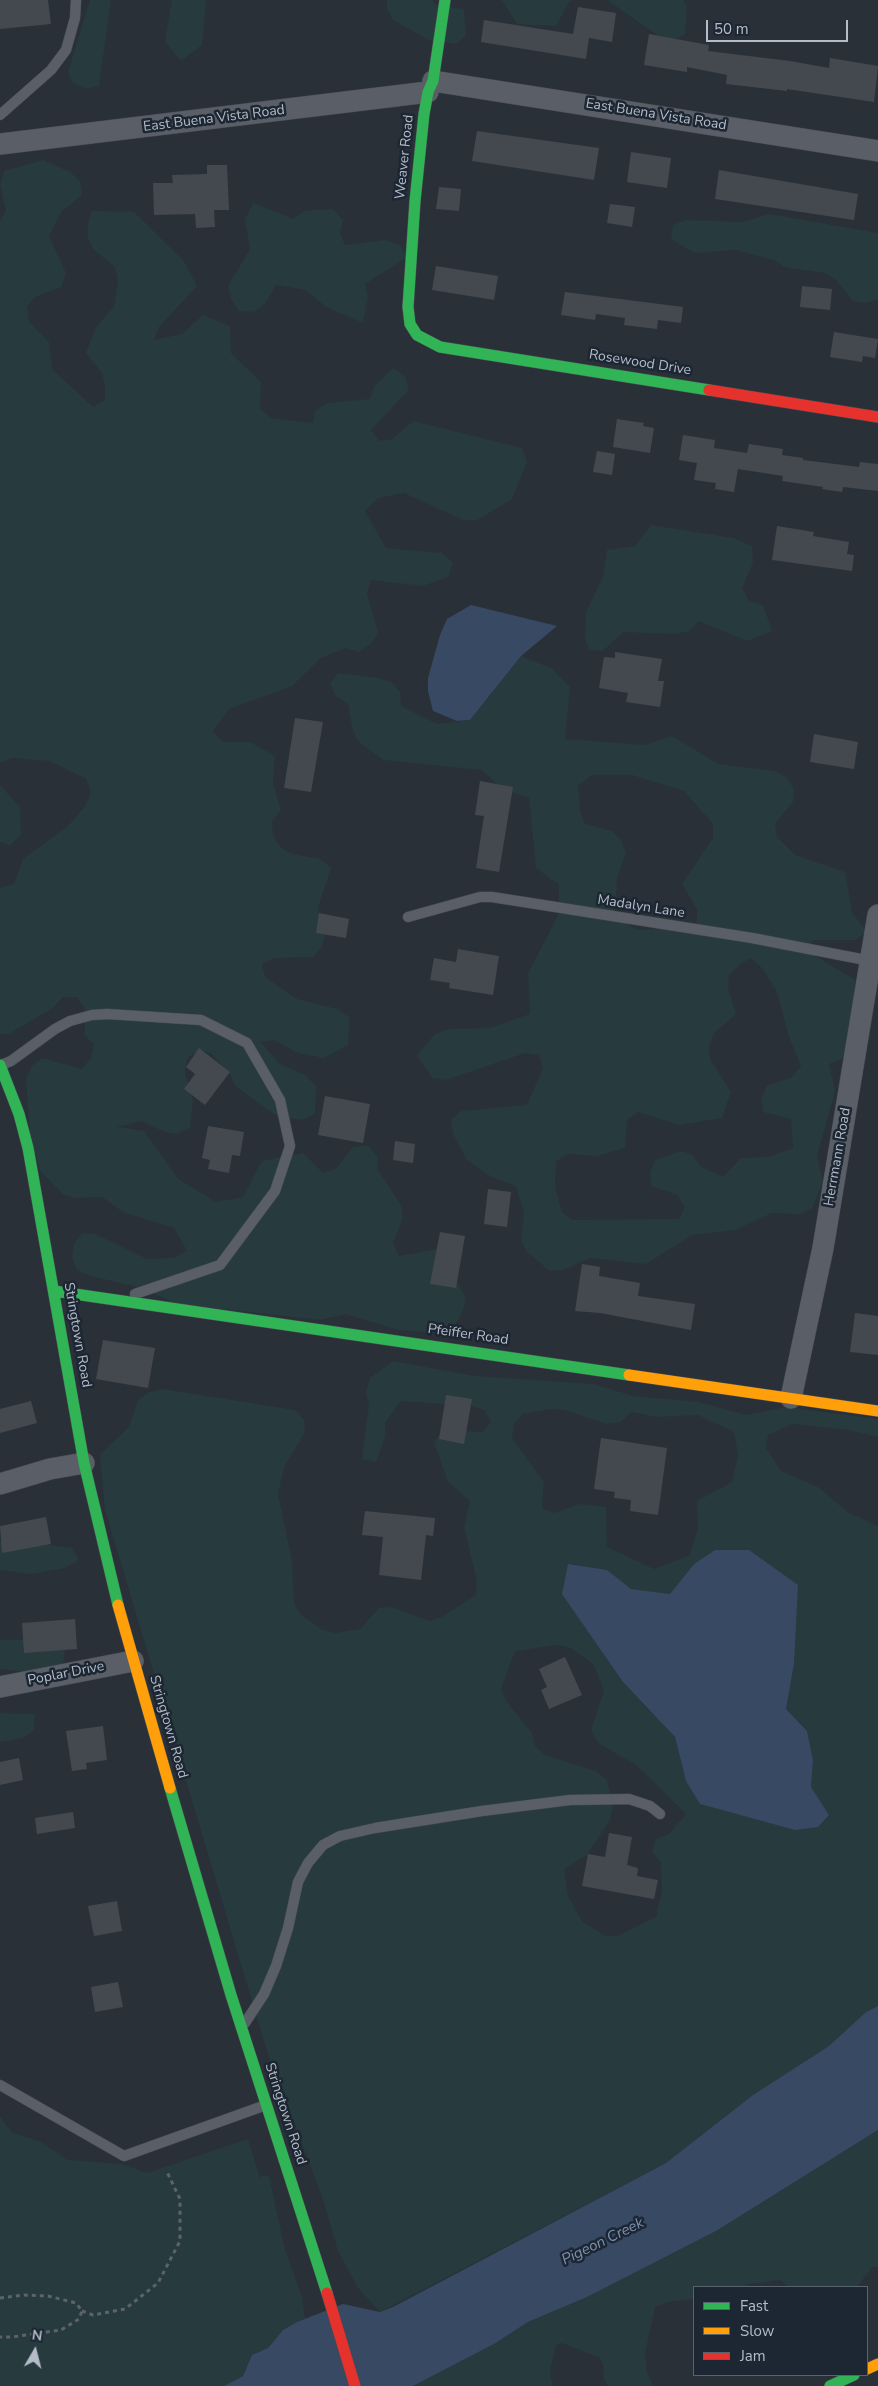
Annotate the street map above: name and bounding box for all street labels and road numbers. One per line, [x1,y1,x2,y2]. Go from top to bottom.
street label: East Buena Vista Road [584,96,728,134]
street label: East Buena Vista Road [142,102,286,136]
street label: Weaver Road [392,114,418,200]
street label: Rosewood Drive [588,347,692,379]
street label: Madalyn Lane [596,892,686,922]
street label: Herrmann Road [821,1106,855,1208]
street label: Stringtown Road [59,1281,95,1389]
street label: Pfeiffer Road [426,1321,510,1349]
street label: Poplar Drive [26,1658,106,1690]
street label: Stringtown Road [145,1674,191,1780]
street label: Stringtown Road [261,2061,309,2167]

